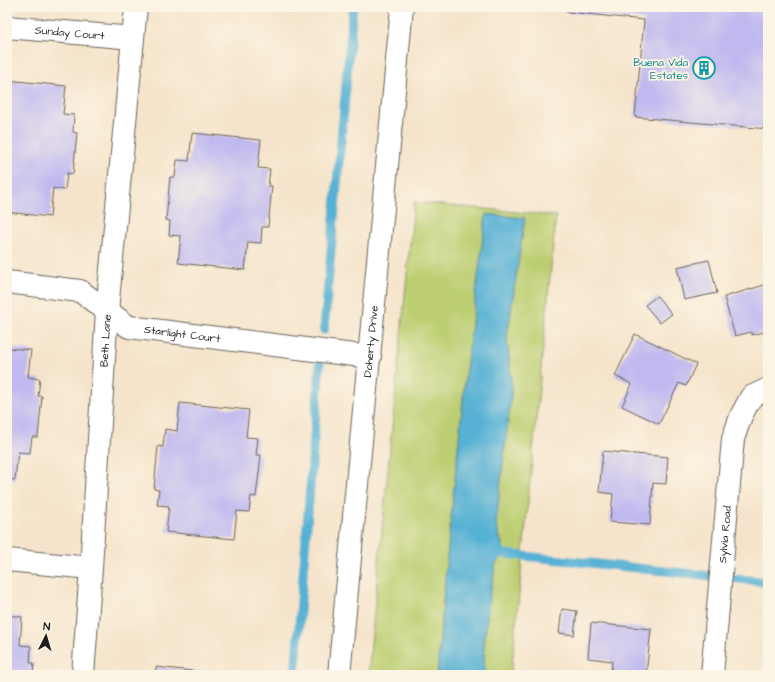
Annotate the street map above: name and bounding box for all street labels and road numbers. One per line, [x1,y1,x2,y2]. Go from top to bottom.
street label: Sunday Court [34,22,106,43]
street label: Doherty Drive [360,305,381,378]
street label: Beth Lane [96,314,114,368]
street label: Starlight Court [143,321,222,346]
street label: Sylvia Road [714,505,735,564]

